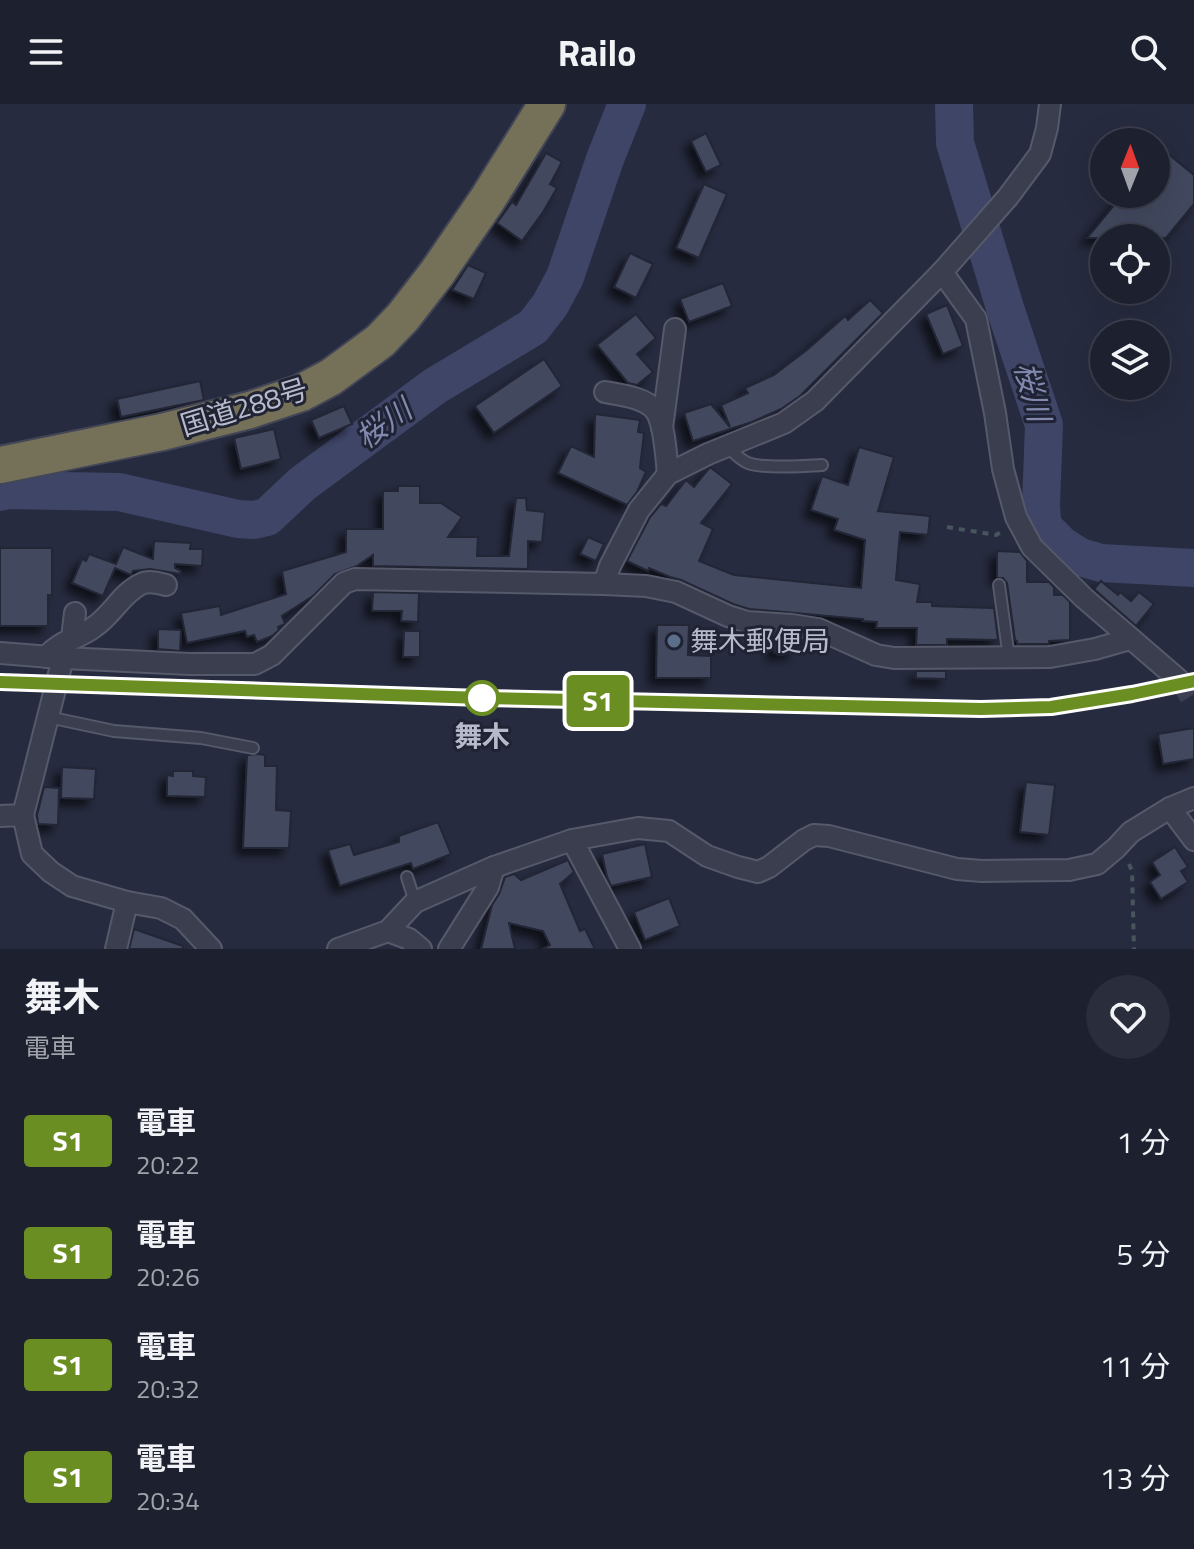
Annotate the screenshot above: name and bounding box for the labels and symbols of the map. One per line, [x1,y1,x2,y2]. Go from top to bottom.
north arrow [1090,128,1170,208]
water label: 桜川 [1003,357,1064,430]
street label: 国道288号 [175,367,313,446]
water label: 桜川 [346,385,424,459]
place label: 舞木郵便局 [690,619,830,662]
marker: 舞木郵便局 [665,632,683,650]
line badge: S1 [562,675,634,727]
marker: 舞木 [465,681,499,715]
place label: 舞木 [454,714,510,757]

